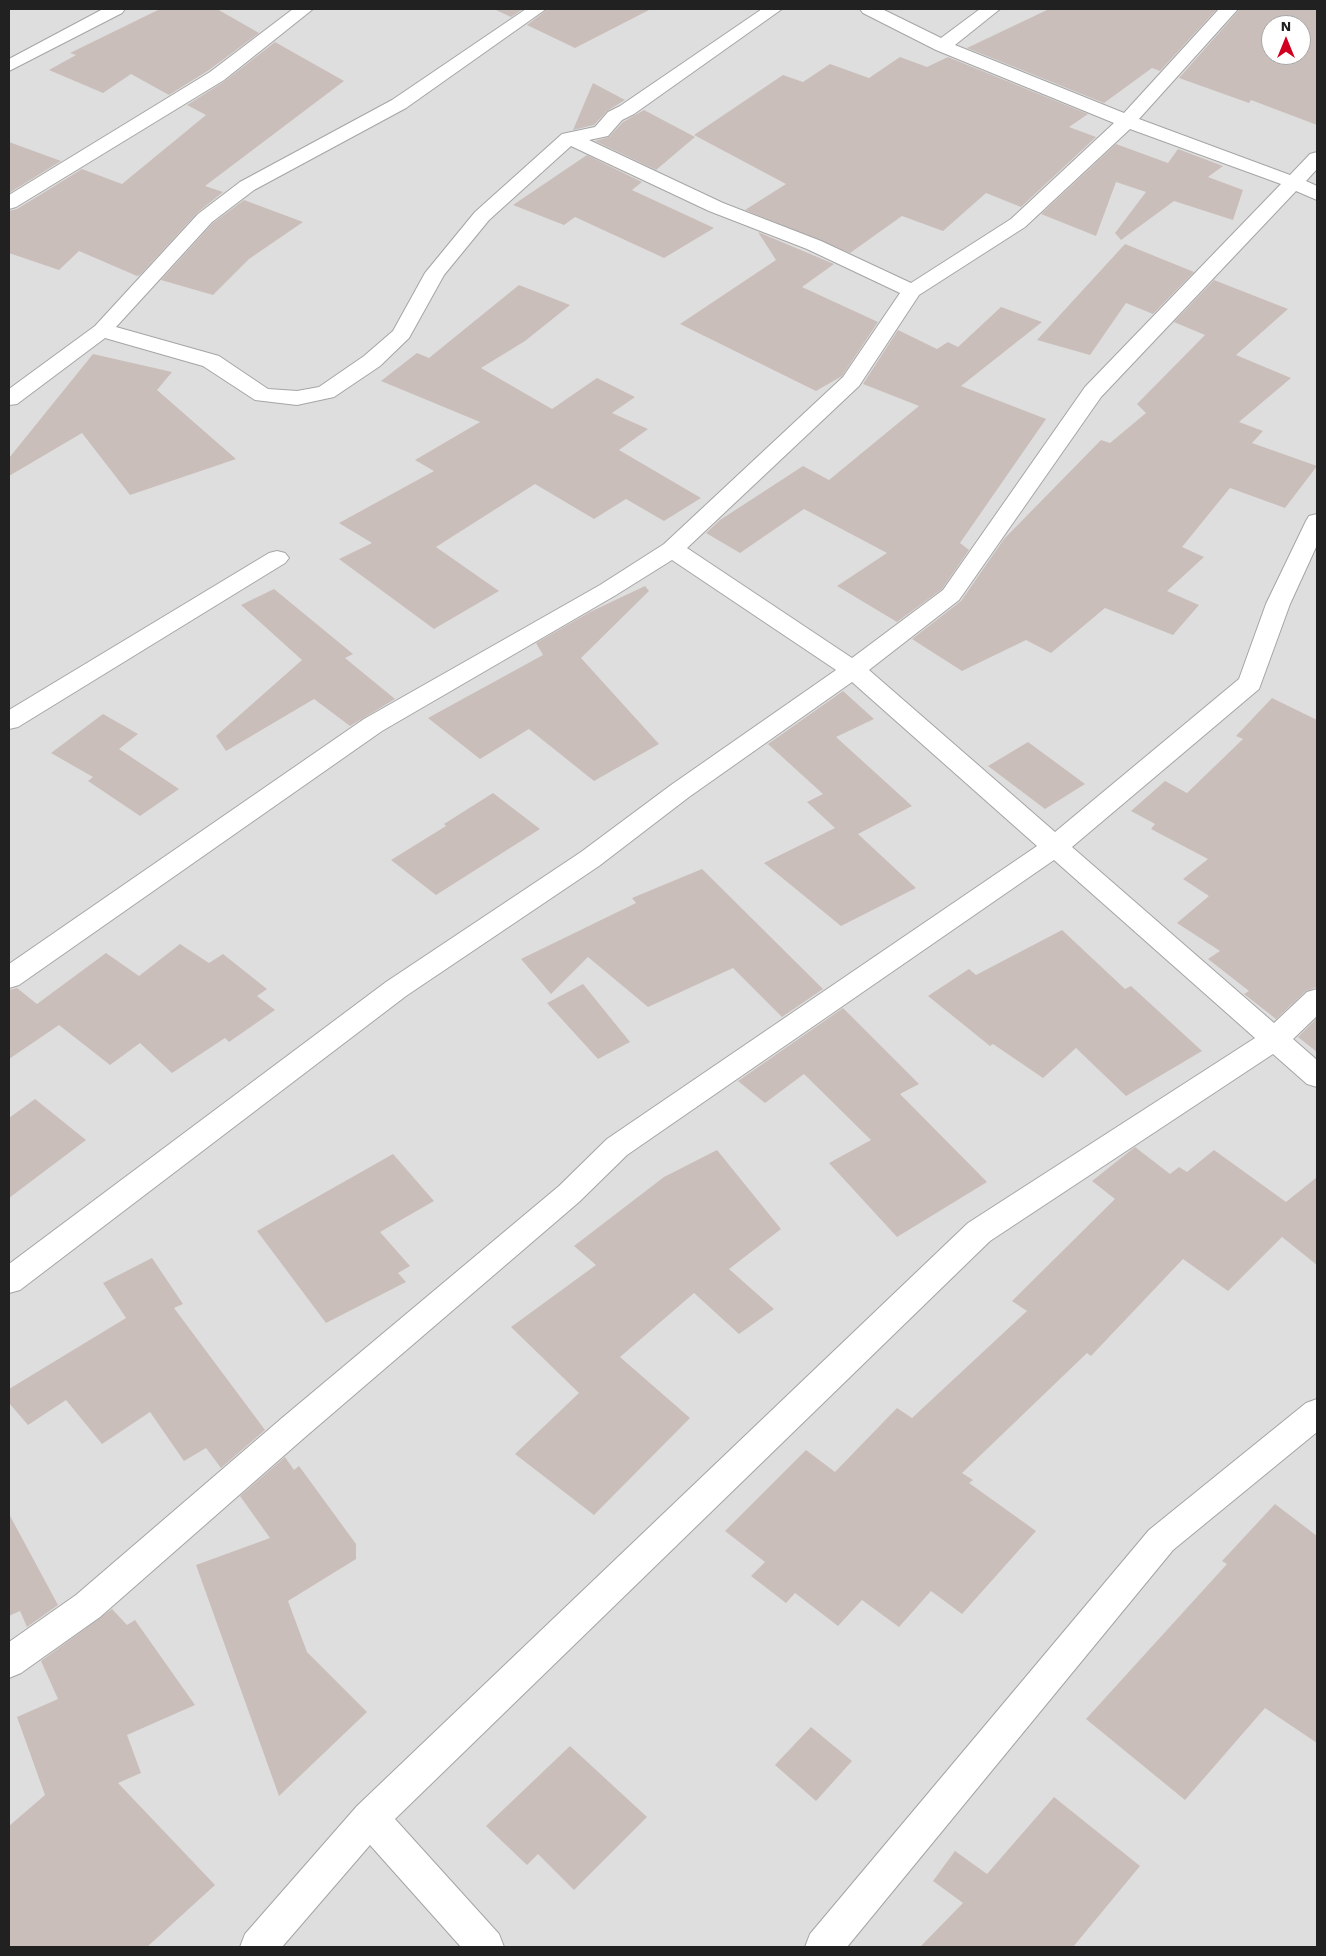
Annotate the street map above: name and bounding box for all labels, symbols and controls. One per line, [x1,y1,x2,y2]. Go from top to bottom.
north arrow [1261,15,1311,65]
text: N [1281,18,1291,34]

